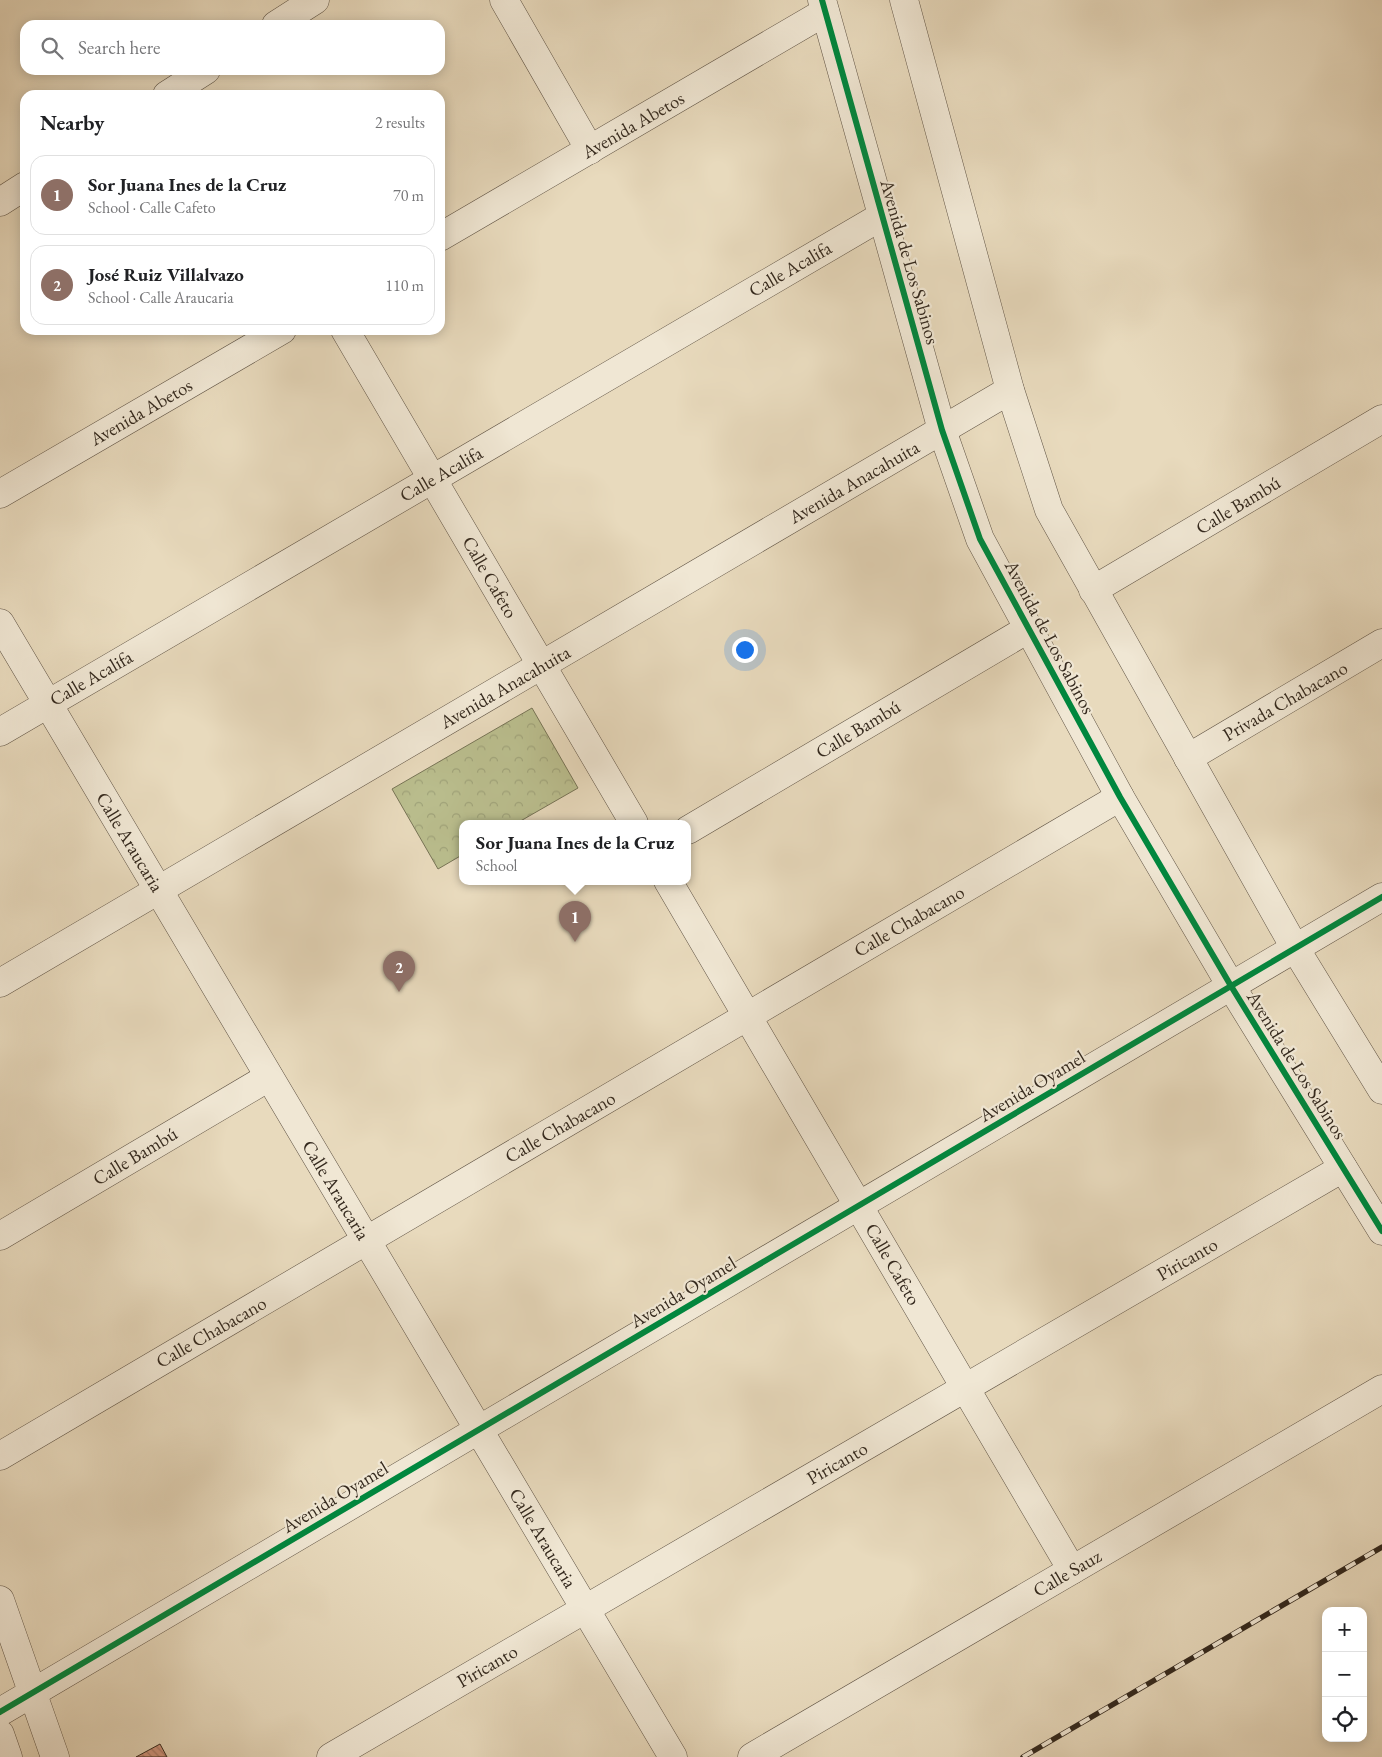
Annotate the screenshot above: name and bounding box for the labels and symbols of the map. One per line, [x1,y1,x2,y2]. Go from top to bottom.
street label: Avenida Abetos [576,86,689,165]
street label: Avenida de Los Sabinos [874,176,946,347]
street label: Calle Acalifa [744,235,836,303]
street label: Avenida Abetos [84,373,197,452]
street label: Avenida Anacahuita [783,434,924,530]
street label: Calle Acalifa [395,440,487,508]
street label: Calle Bambú [1191,470,1285,540]
street label: Calle Cafeto [456,531,524,623]
street label: Avenida de Los Sabinos [998,555,1101,718]
your location [732,637,758,663]
street label: Avenida Anacahuita [434,639,575,735]
street label: Calle Acalifa [45,644,137,712]
street label: Privada Chabacano [1218,655,1352,747]
street label: Calle Bambú [811,694,905,764]
street label: Calle Araucaria [90,788,170,897]
street label: Calle Chabacano [849,879,969,963]
pin: 1 [559,901,591,942]
pin: 2 [383,951,415,992]
street label: Avenida de Los Sabinos [1241,985,1353,1144]
street label: Avenida Oyamel [973,1044,1090,1128]
street label: Calle Chabacano [500,1085,620,1169]
street label: Calle Bambú [88,1121,182,1191]
street label: Calle Araucaria [296,1136,376,1245]
street label: Calle Cafeto [859,1218,927,1310]
street label: Piricanto [1152,1232,1222,1286]
street label: Avenida Oyamel [624,1250,741,1334]
street label: Calle Chabacano [151,1290,271,1374]
street label: Piricanto [802,1436,872,1490]
street label: Avenida Oyamel [276,1455,393,1539]
street label: Calle Araucaria [503,1484,583,1593]
street label: Calle Sauz [1028,1543,1106,1603]
street label: Piricanto [452,1639,522,1693]

